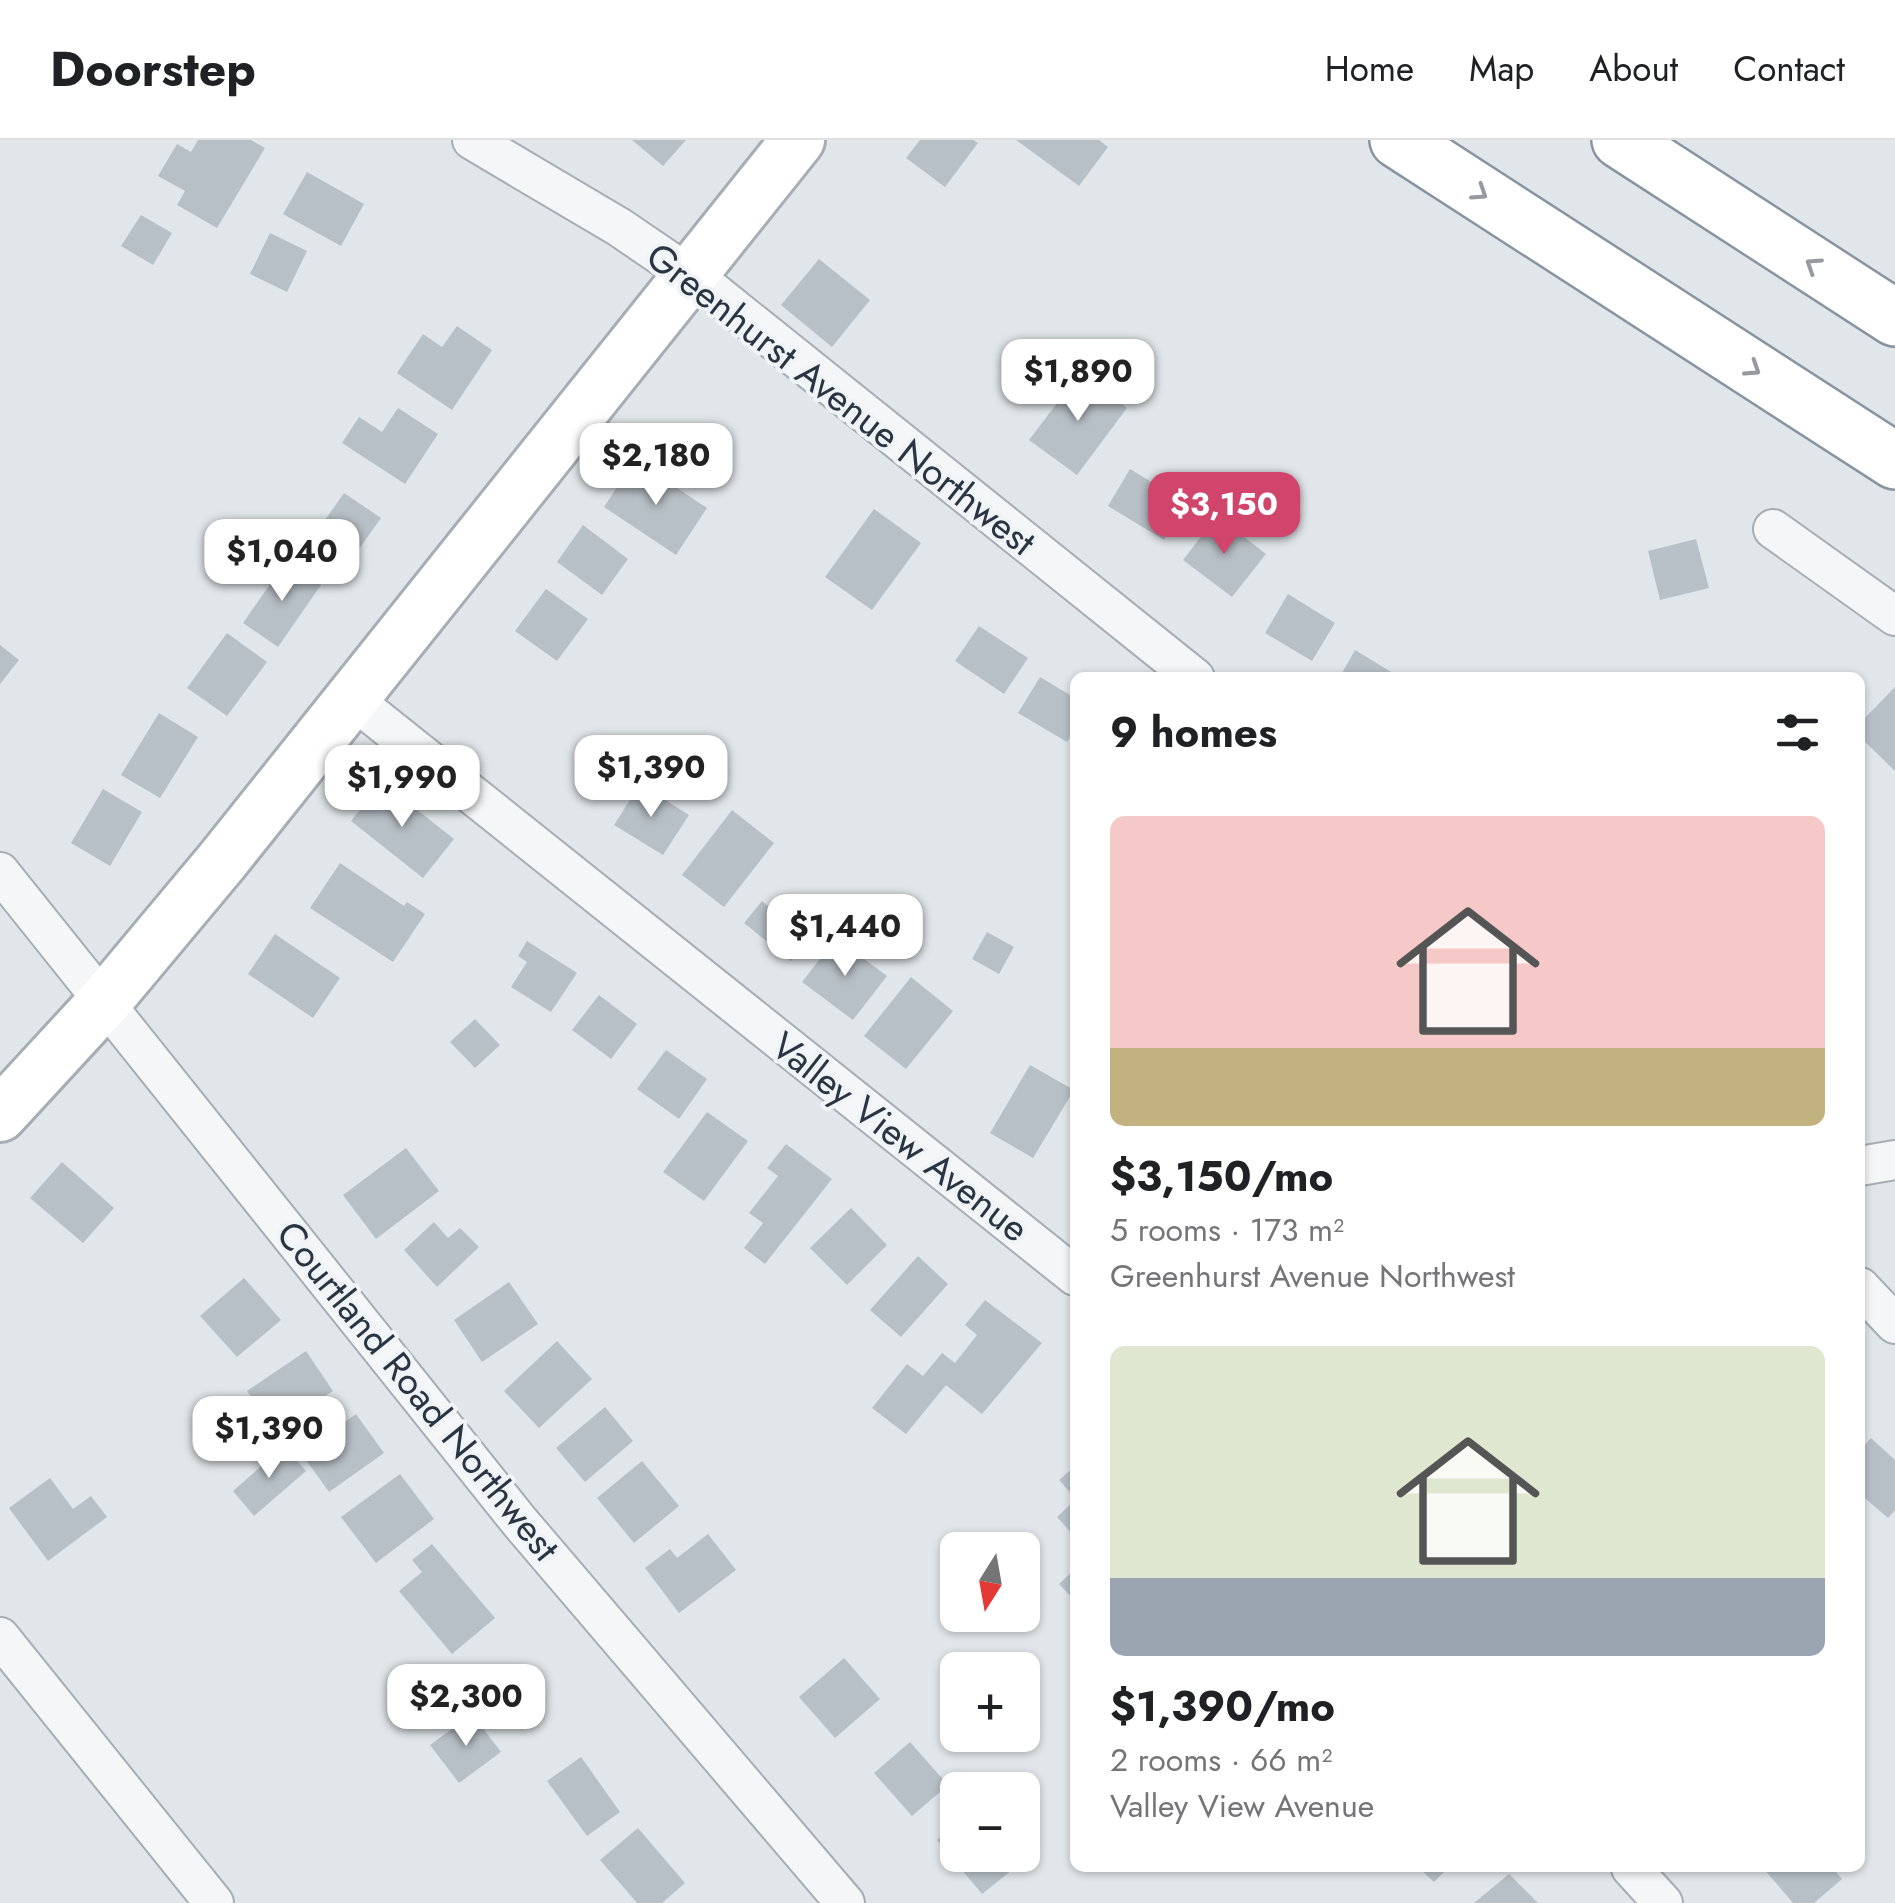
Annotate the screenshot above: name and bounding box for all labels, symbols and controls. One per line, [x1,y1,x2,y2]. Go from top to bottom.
text: Doorstep [50,35,256,104]
text: Home [1325,44,1414,94]
text: Map [1469,44,1534,94]
text: About [1589,44,1678,94]
text: Contact [1733,44,1845,94]
one-way arrow [1470,180,1488,199]
street label: Greenhurst Avenue Northwest [635,229,1048,568]
one-way arrow [1806,258,1824,277]
pin: $1,890 [997,339,1159,424]
text: $1,890 [1023,348,1133,394]
one-way arrow [1743,356,1761,375]
pin: $2,180 [575,423,737,508]
text: $2,180 [602,432,710,478]
pin: $3,150 [1143,472,1305,557]
text: $3,150 [1170,481,1278,527]
pin: $1,040 [201,519,363,604]
text: $1,040 [226,528,338,574]
text: 9 homes [1110,702,1277,763]
icon: filters [1770,705,1825,760]
pin: $1,390 [570,735,732,820]
text: $1,390 [596,744,706,790]
pin: $1,990 [321,745,483,830]
text: $1,990 [347,754,457,800]
icon: home [1378,881,1558,1061]
pin: $1,440 [764,894,926,979]
text: $1,440 [789,903,901,949]
street label: Valley View Avenue [760,1018,1041,1255]
text: $3,150/mo [1110,1146,1333,1207]
text: 5 rooms · 173 m² [1110,1207,1344,1253]
street label: Courtland Road Northwest [264,1209,573,1573]
text: Greenhurst Avenue Northwest [1110,1253,1515,1299]
pin: $1,390 [188,1396,350,1481]
text: $1,390 [214,1405,324,1451]
icon: home [1378,1411,1558,1591]
north arrow [940,1532,1040,1632]
map controls [940,1532,1040,1872]
button: + [940,1652,1040,1752]
pin: $2,300 [385,1664,547,1749]
text: $2,300 [409,1673,523,1719]
text: $1,390/mo [1110,1676,1335,1737]
text: 2 rooms · 66 m² [1110,1737,1332,1783]
button: − [940,1772,1040,1872]
text: Valley View Avenue [1110,1783,1374,1829]

